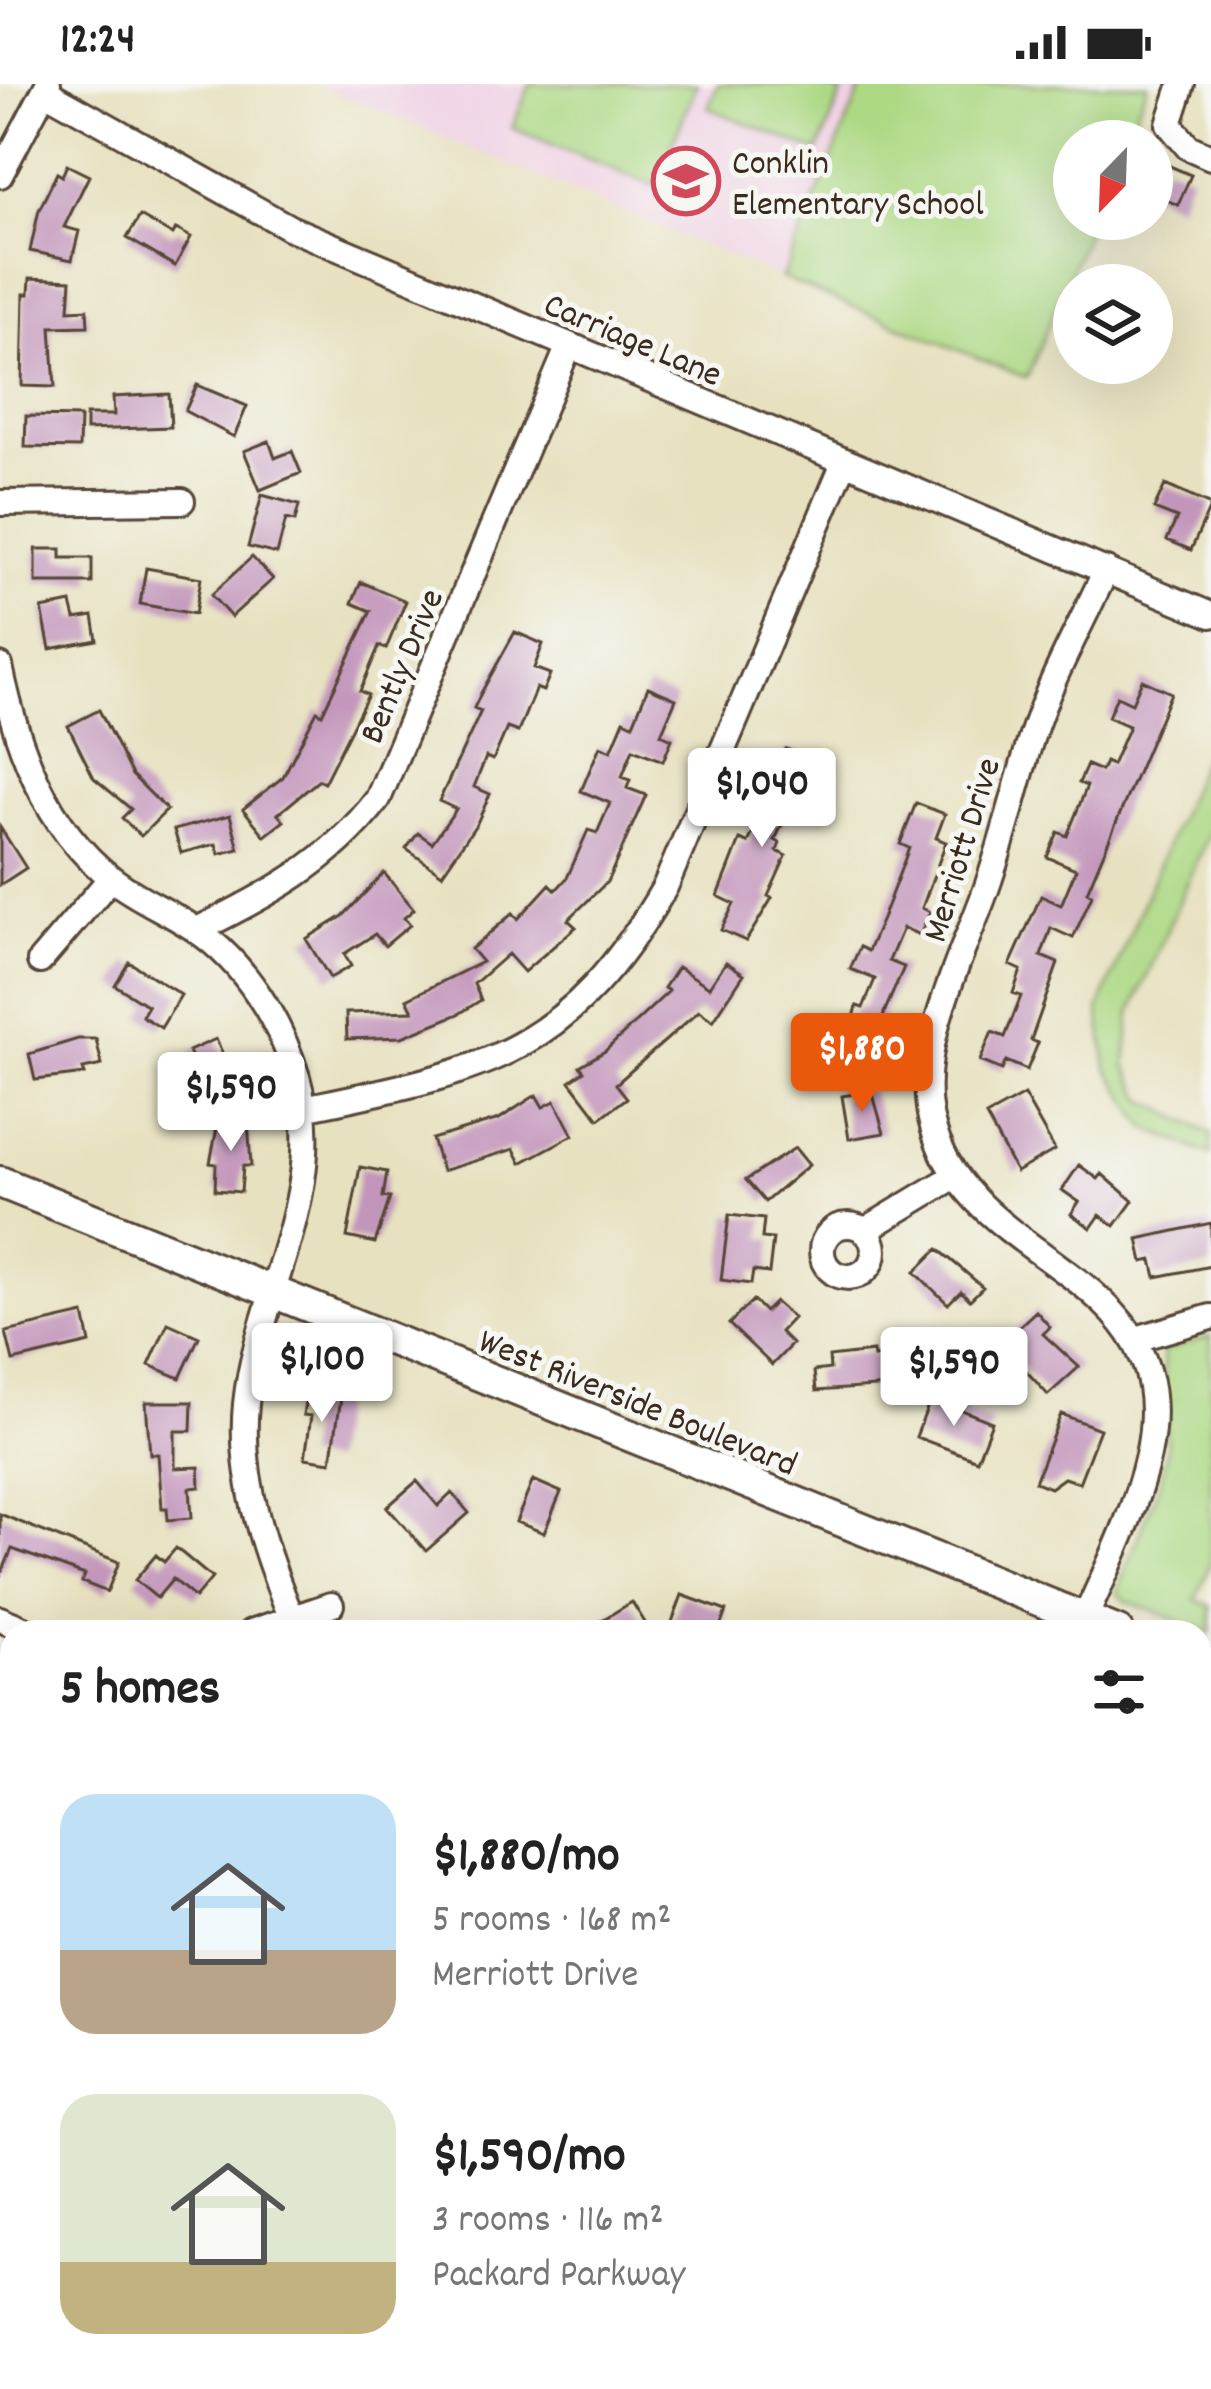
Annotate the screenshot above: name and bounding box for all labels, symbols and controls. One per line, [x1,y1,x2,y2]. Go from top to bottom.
text: 12:24 [60,10,135,74]
north arrow [1053,120,1173,240]
map controls [1053,120,1173,384]
place label: Conklin Elementary School [732,140,984,233]
school or university icon: Conklin Elementary School [651,146,721,216]
button: layers [1053,264,1173,384]
street label: Carriage Lane [535,282,729,403]
street label: Bently Drive [349,582,460,753]
pin: $1,040 [664,748,860,850]
street label: Merriott Drive [912,752,1017,949]
text: $1,040 [715,759,809,814]
pin: $1,880 [764,1013,960,1115]
text: $1,880 [818,1024,906,1079]
pin: $1,590 [133,1052,329,1154]
text: $1,590 [185,1063,277,1118]
street label: West Riverside Boulevard [470,1318,804,1493]
pin: $1,100 [224,1323,420,1425]
pin: $1,590 [856,1327,1052,1429]
text: $1,100 [279,1334,365,1389]
text: $1,590 [908,1338,1000,1393]
text: 5 homes [60,1656,220,1728]
icon: filters [1086,1659,1152,1725]
text: $1,880/mo [432,1823,620,1895]
icon: home [156,1842,300,1986]
text: 5 rooms · 168 m² [432,1895,671,1950]
text: Merriott Drive [432,1950,638,2005]
text: $1,590/mo [432,2123,626,2195]
icon: home [156,2142,300,2286]
text: 3 rooms · 116 m² [432,2195,664,2250]
text: Packard Parkway [432,2250,685,2305]

